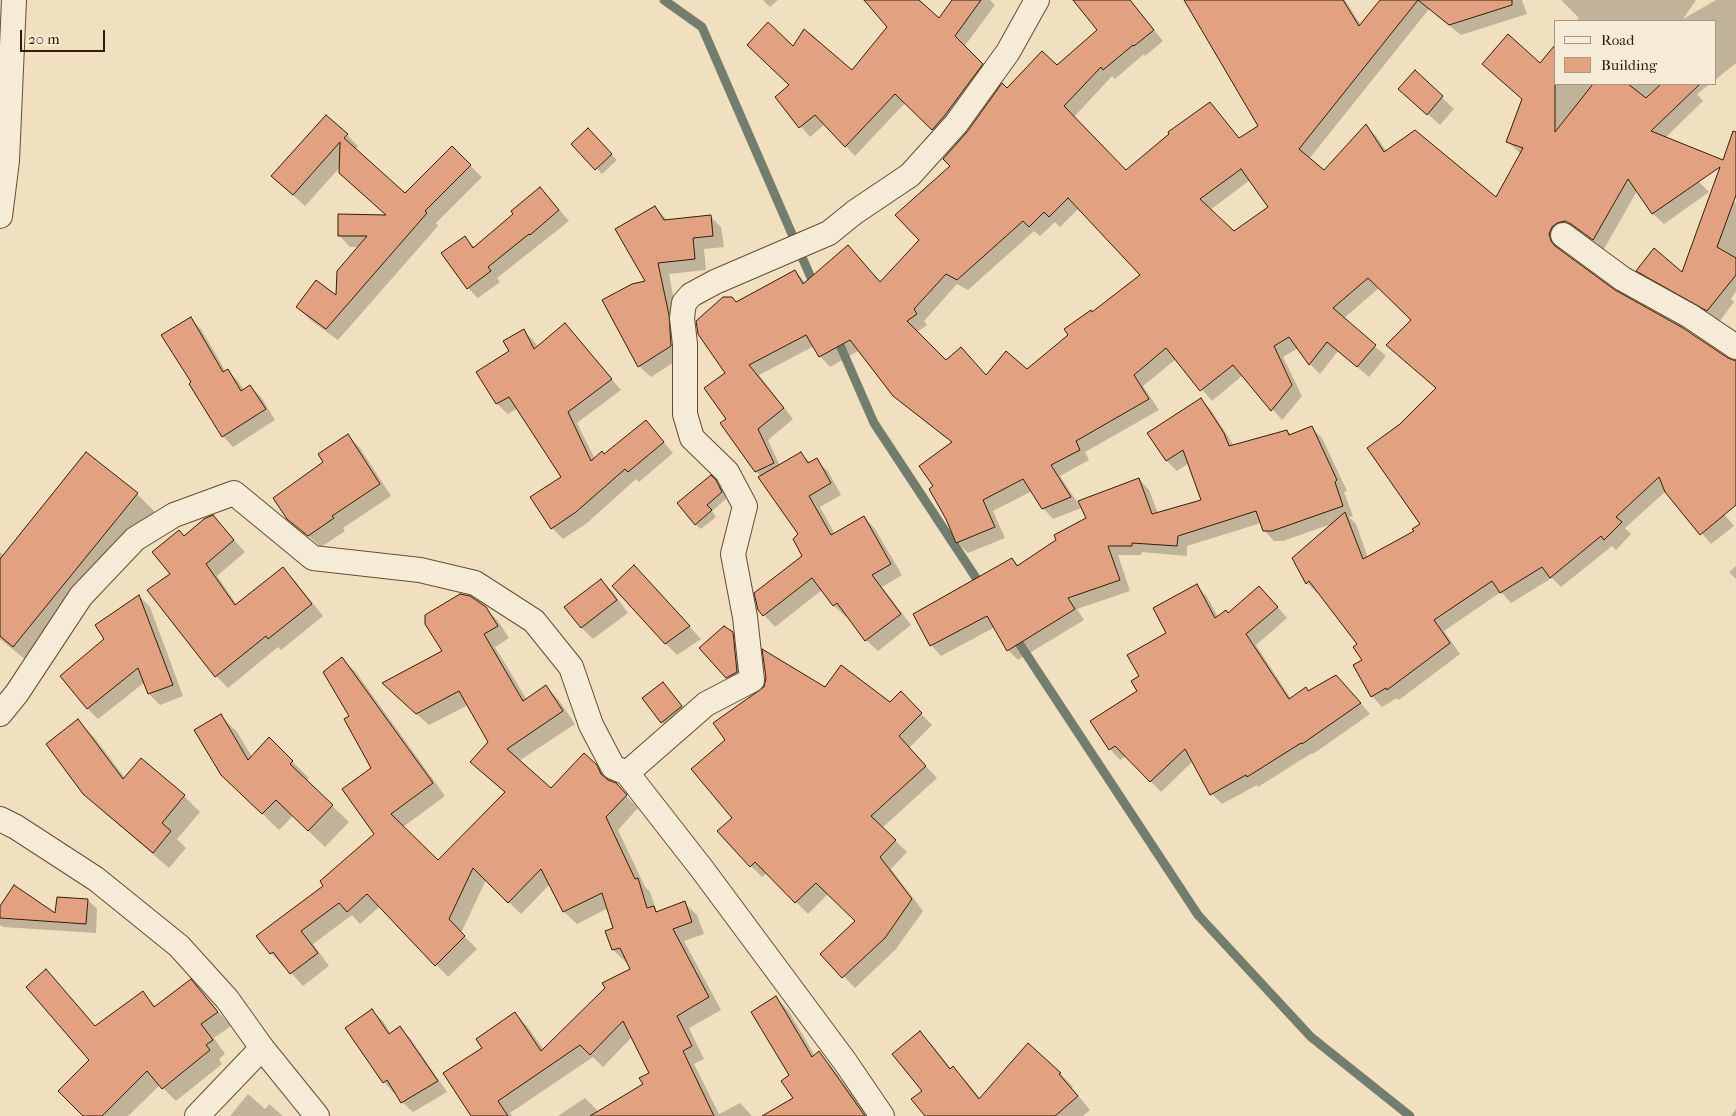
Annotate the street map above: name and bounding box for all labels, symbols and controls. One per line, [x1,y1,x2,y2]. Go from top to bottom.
scale bar [22,20,108,52]
legend [1554,20,1716,85]
text: 20 m [28,30,60,48]
text: Road [1601,31,1634,49]
text: Building [1601,56,1657,74]

